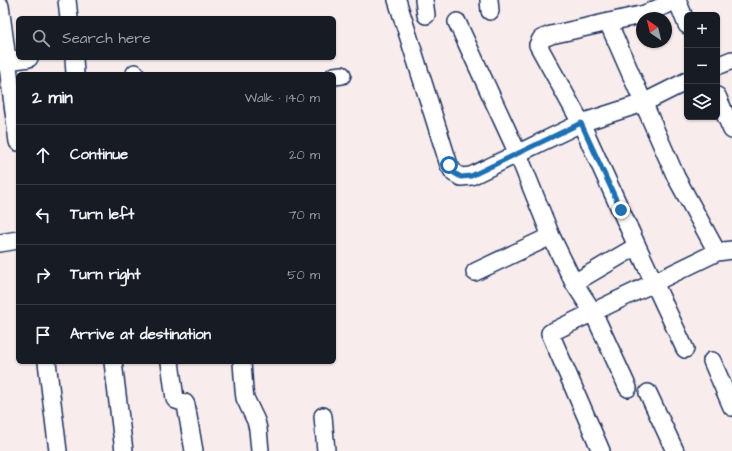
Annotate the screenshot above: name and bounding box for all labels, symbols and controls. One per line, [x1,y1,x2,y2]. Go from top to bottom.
north arrow [636,12,672,48]
map controls [684,12,720,120]
button: + [684,12,720,48]
search box [16,16,336,60]
icon: search [30,27,52,49]
text: Search here [62,28,151,49]
button: − [684,48,720,84]
button: layers [684,84,720,120]
text: 2 min [32,86,73,110]
text: Walk · 140 m [245,89,320,107]
icon: ahead [32,144,54,166]
text: Continue [70,144,128,165]
text: 20 m [289,146,320,164]
route start [440,156,458,174]
route end [612,201,630,219]
icon: left [32,204,54,226]
text: Turn left [70,204,134,225]
text: 70 m [288,206,320,224]
icon: right [32,264,54,286]
text: Turn right [70,264,141,285]
text: 50 m [287,266,320,284]
icon: arrive [32,324,54,346]
text: Arrive at destination [70,324,211,345]

